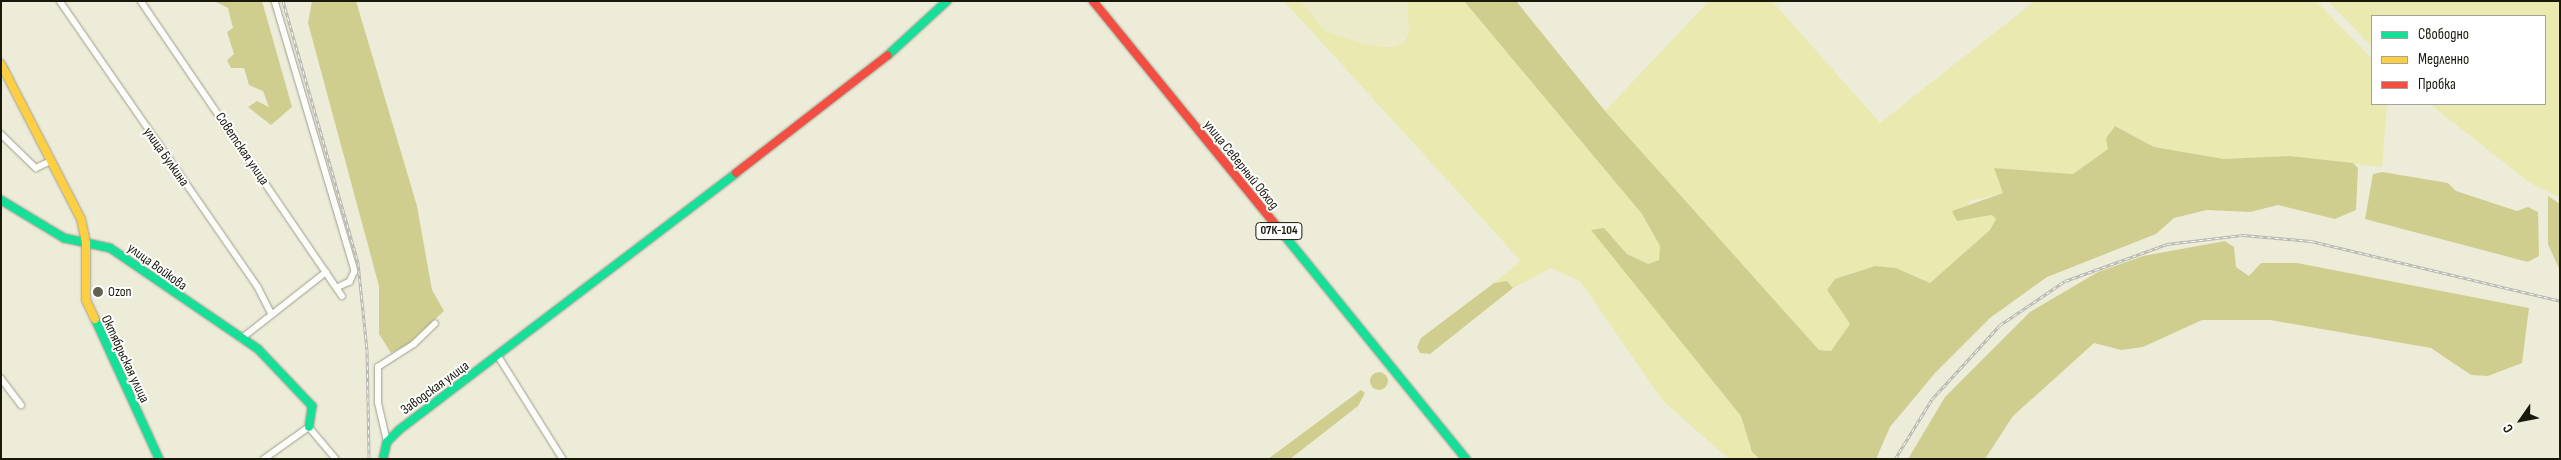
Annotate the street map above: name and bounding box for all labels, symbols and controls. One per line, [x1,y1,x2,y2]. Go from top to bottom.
legend [2371,15,2546,105]
text: Свободно [2418,25,2469,44]
text: Медленно [2418,50,2469,69]
text: Пробка [2418,75,2456,94]
street label: Советская улица [212,109,272,189]
street label: улица Северный Обход [1200,117,1282,213]
street label: улица Булкина [140,124,192,190]
road number: 07К-104 [1255,222,1303,240]
street label: улица Войкова [124,240,190,294]
place label: Ozon [108,284,132,300]
marker: Ozon [92,286,104,298]
street label: Октябрьская улица [97,312,153,406]
street label: Заводская улица [398,358,472,418]
north arrow [2496,395,2546,445]
text: С [2499,421,2517,436]

